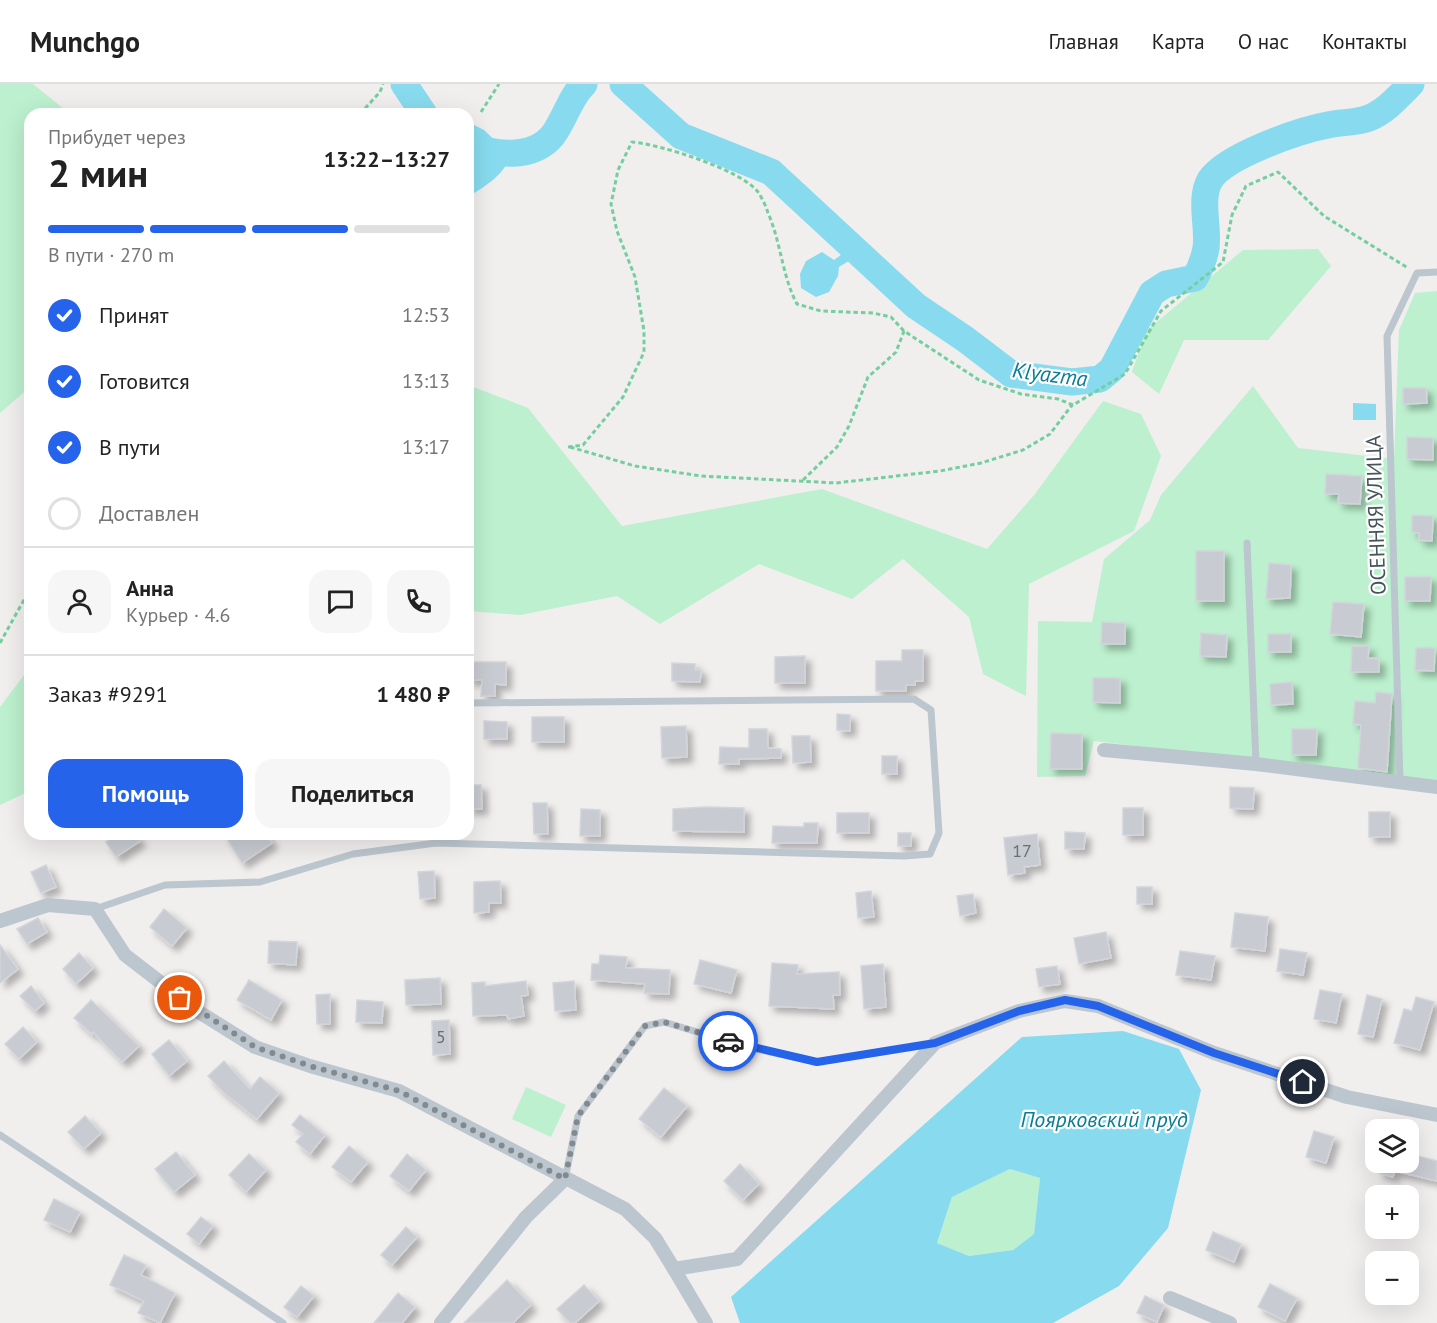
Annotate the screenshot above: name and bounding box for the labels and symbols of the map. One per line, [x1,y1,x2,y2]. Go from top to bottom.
water label: Klyazma [1011,356,1089,393]
street label: ОСЕННЯЯ УЛИЦА [1359,434,1392,595]
house number: 17 [1012,839,1032,862]
pin [154,972,205,1023]
courier [698,1011,758,1071]
house number: 5 [436,1025,446,1048]
pin [1277,1056,1328,1107]
water label: Поярковский пруд [1020,1105,1188,1133]

